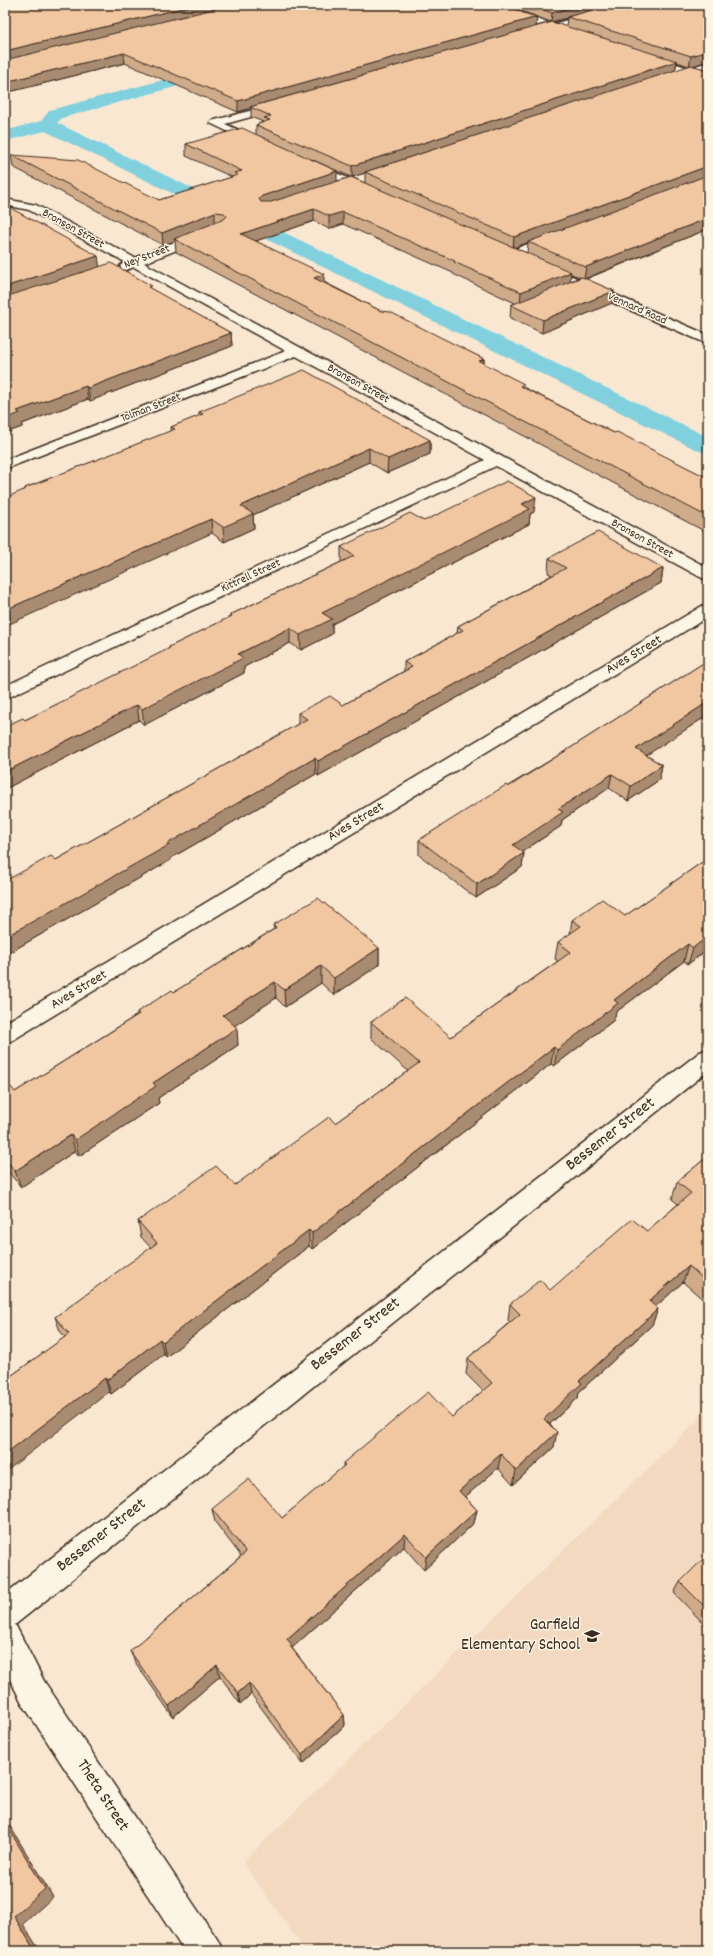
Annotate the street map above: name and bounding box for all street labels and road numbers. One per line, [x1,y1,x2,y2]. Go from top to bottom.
street label: Bronson Street [39,205,108,253]
street label: Ney Street [122,240,173,274]
street label: Vennard Road [605,288,669,330]
street label: Bronson Street [324,360,393,408]
street label: Tolman Street [118,389,184,427]
street label: Bronson Street [608,515,677,563]
street label: Kittrell Street [218,555,284,597]
street label: Aves Street [602,630,666,680]
street label: Aves Street [324,797,388,847]
street label: Aves Street [47,965,111,1015]
street label: Bessemer Street [561,1092,661,1178]
street label: Bessemer Street [306,1292,406,1378]
street label: Bessemer Street [52,1493,152,1579]
street label: Theta Street [70,1755,134,1837]

